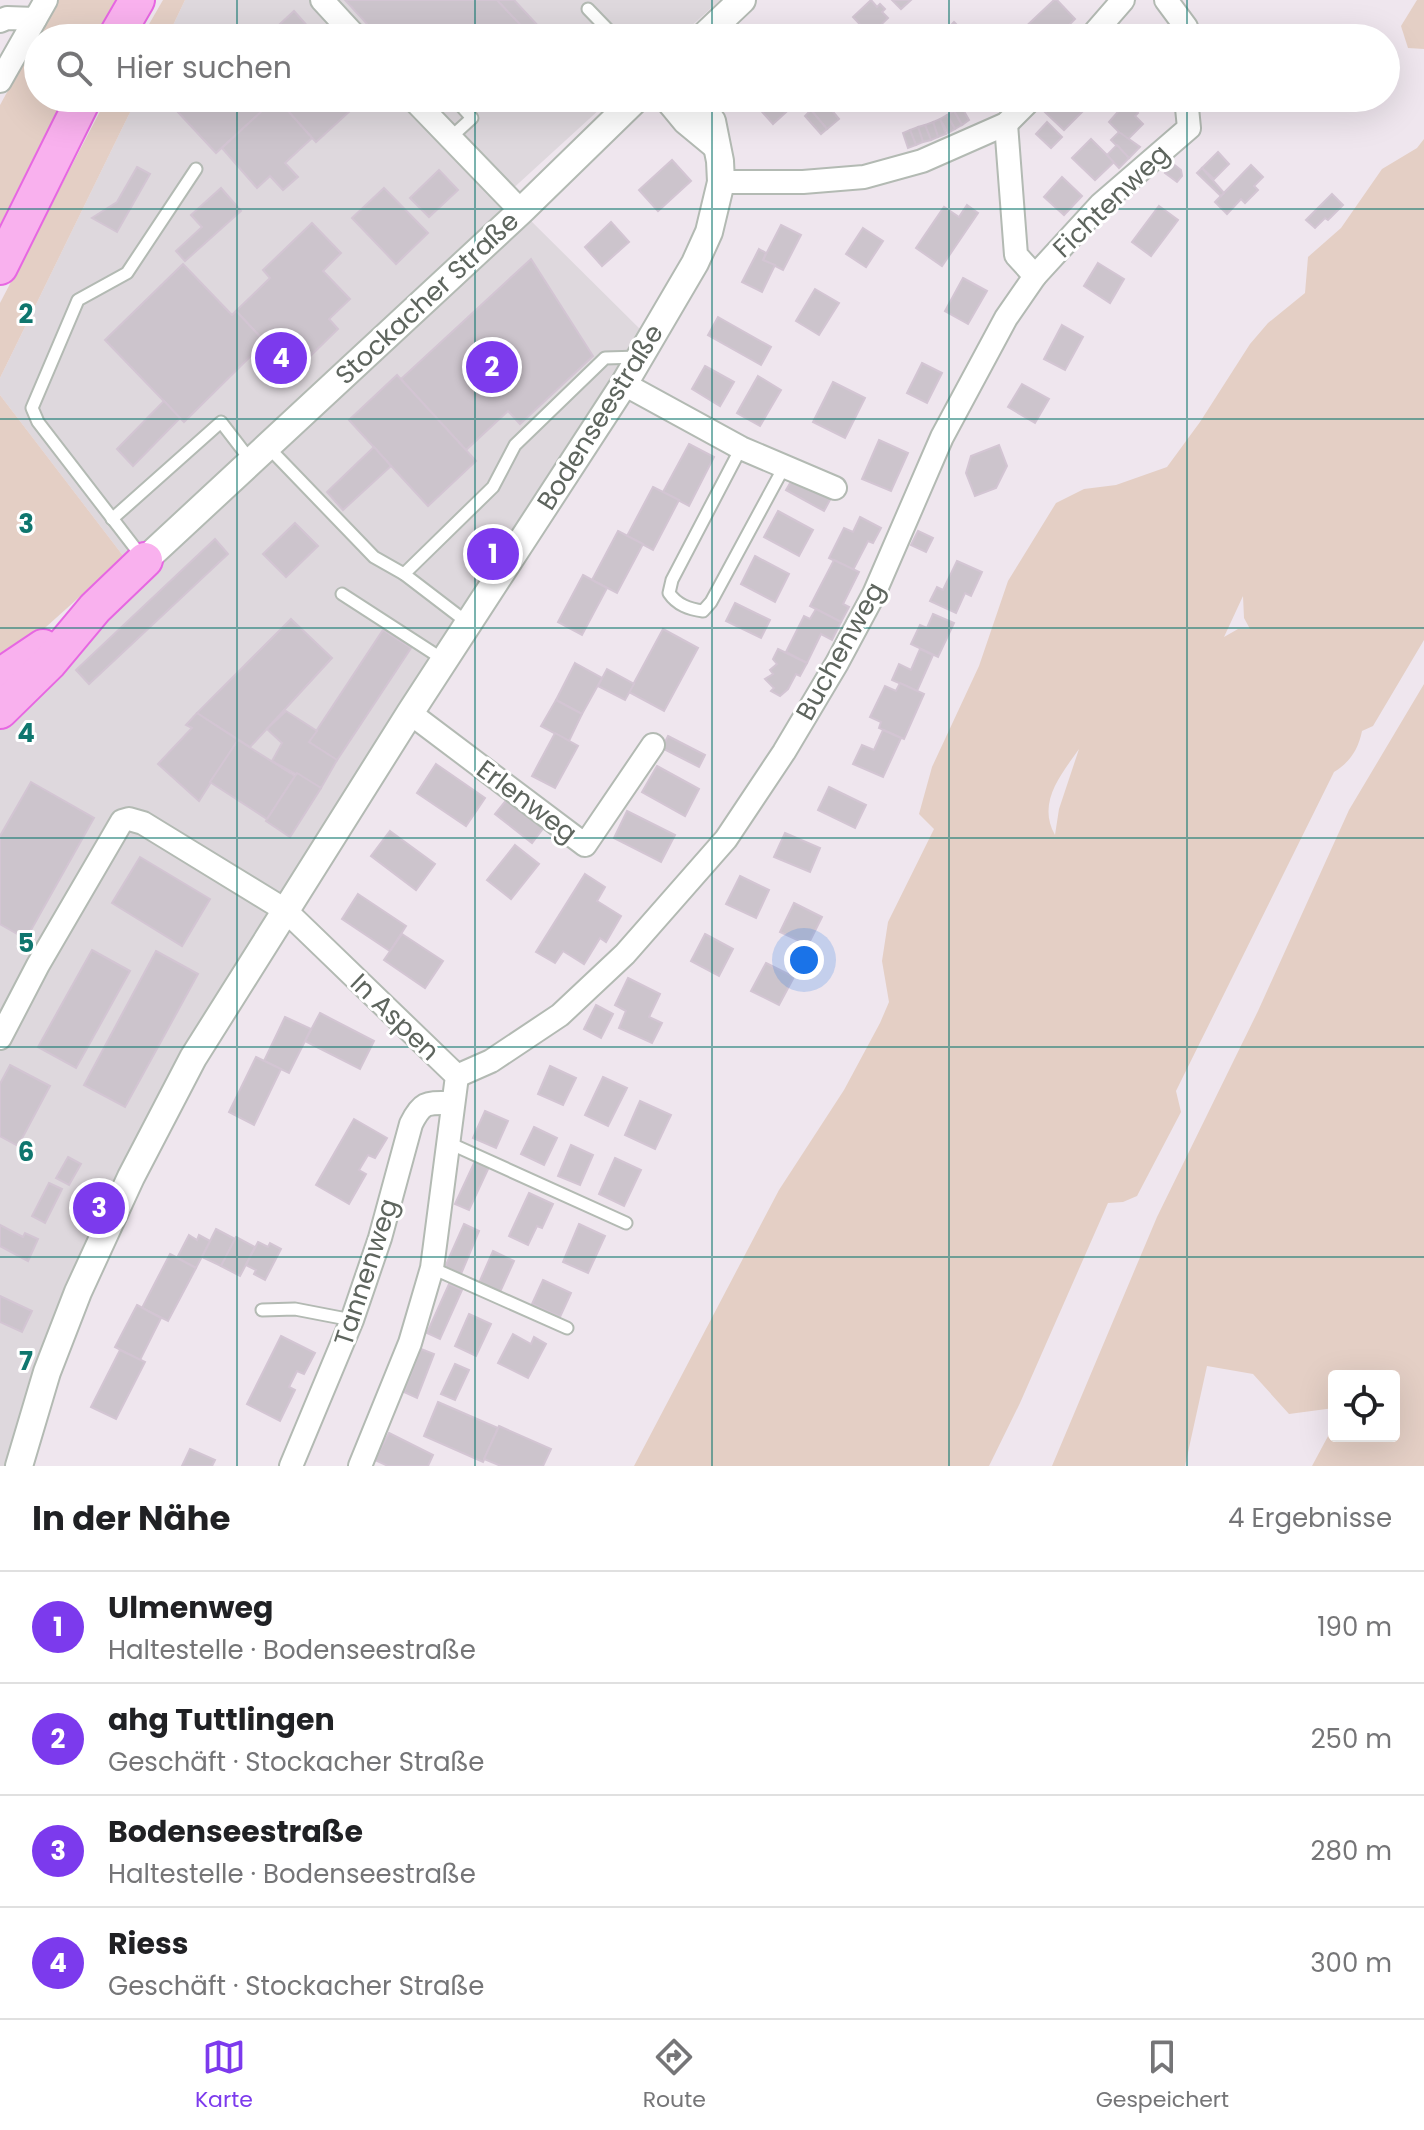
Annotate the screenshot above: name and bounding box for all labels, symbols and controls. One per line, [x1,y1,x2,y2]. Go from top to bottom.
search box [24,24,1400,112]
icon: search [52,46,96,90]
text: Hier suchen [116,46,292,89]
street label: Fichtenweg [1045,136,1177,266]
street label: Stockacher Straße [327,203,527,393]
text: 2 [19,296,34,332]
street label: Bodenseestraße [528,317,672,517]
pin: 4 [255,328,307,388]
pin: 2 [466,337,518,397]
text: 3 [18,506,34,542]
pin: 1 [467,524,519,584]
street label: Buchenweg [787,575,893,727]
text: 4 [17,715,35,751]
street label: Erlenweg [469,751,585,851]
text: 5 [18,925,34,961]
your location [784,940,824,980]
street label: In Aspen [342,965,448,1069]
text: 6 [18,1134,34,1170]
pin: 3 [73,1178,125,1238]
street label: Tannenweg [325,1194,407,1350]
text: 7 [19,1343,33,1379]
map controls [1328,1370,1400,1442]
button: locate [1328,1370,1400,1442]
text: In der Nähe [32,1494,230,1542]
text: 4 Ergebnisse [1228,1500,1392,1536]
text: Ulmenweg [108,1586,273,1629]
text: 1 [53,1609,63,1645]
text: 190 m [1317,1609,1392,1645]
text: Haltestelle · Bodenseestraße [108,1632,476,1668]
text: ahg Tuttlingen [108,1698,335,1741]
text: 2 [51,1721,65,1757]
text: 250 m [1311,1721,1392,1757]
text: Geschäft · Stockacher Straße [108,1744,484,1780]
text: Bodenseestraße [108,1810,363,1853]
text: 3 [50,1833,66,1869]
text: 280 m [1311,1833,1392,1869]
text: Haltestelle · Bodenseestraße [108,1856,476,1892]
text: Riess [108,1922,188,1965]
text: 4 [49,1945,67,1981]
text: 300 m [1310,1945,1392,1981]
text: Geschäft · Stockacher Straße [108,1968,484,2004]
tab: Karte [195,2035,253,2116]
tab: Route [643,2035,706,2116]
tab: Gespeichert [1096,2035,1229,2116]

